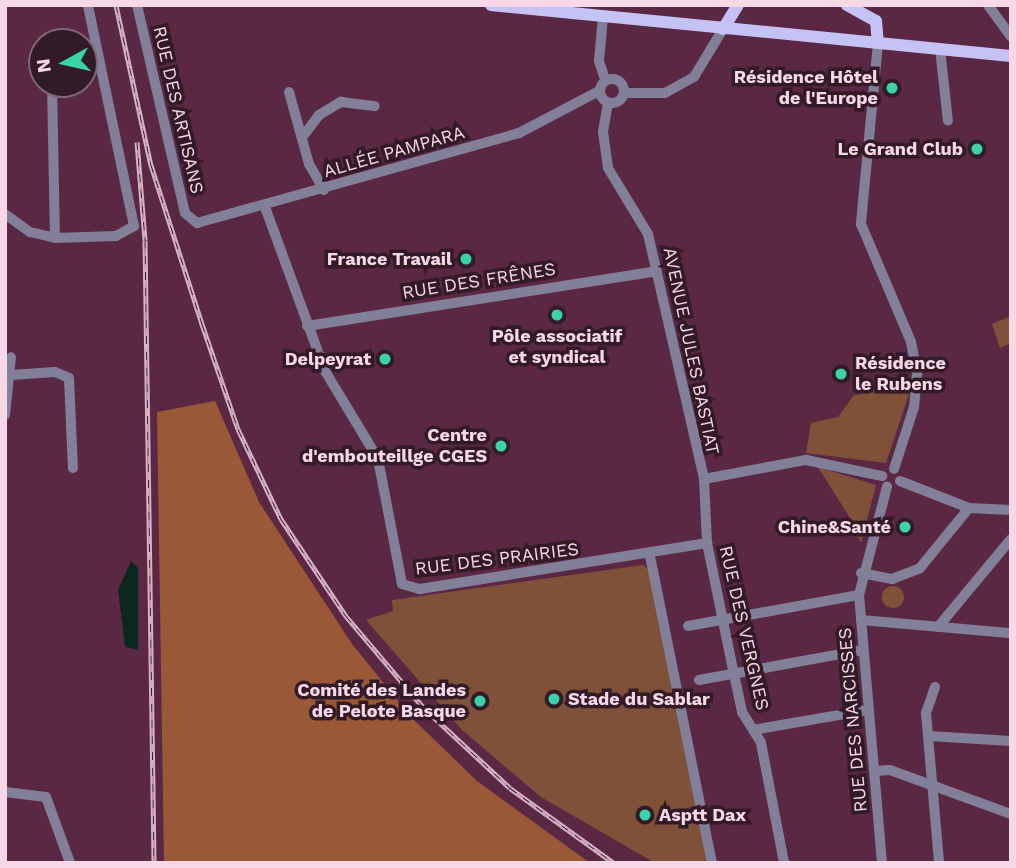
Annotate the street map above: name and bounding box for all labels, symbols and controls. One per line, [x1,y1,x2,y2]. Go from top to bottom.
street label: RUE DES ARTISANS [148,24,208,196]
north arrow [28,28,98,98]
text: N [31,57,56,74]
place label: Résidence Hôtel de l'Europe [734,67,878,110]
marker: Résidence Hôtel de l'Europe [884,80,900,96]
street label: ALLÉE PAMPARA [321,122,467,182]
place label: Le Grand Club [837,138,963,160]
marker: Le Grand Club [969,141,985,157]
street label: AVENUE JULES BASTIAT [658,245,724,457]
place label: France Travail [327,248,452,270]
marker: France Travail [458,251,474,267]
street label: RUE DES FRÊNES [401,258,557,304]
marker: Pôle associatif et syndical [549,307,565,323]
place label: Pôle associatif et syndical [492,326,622,368]
place label: Delpeyrat [285,348,371,370]
marker: Delpeyrat [377,351,393,367]
place label: Résidence le Rubens [855,353,946,396]
marker: Résidence le Rubens [833,366,849,382]
place label: Centre d'embouteillge CGES [302,425,487,467]
marker: Centre d'embouteillge CGES [493,438,509,454]
place label: Chine&Santé [778,516,891,538]
marker: Chine&Santé [897,519,913,535]
street label: RUE DES PRAIRIES [414,538,580,580]
street label: RUE DES VERGNES [714,543,774,713]
street label: RUE DES NARCISSES [834,627,872,813]
place label: Comité des Landes de Pelote Basque [297,680,466,722]
place label: Stade du Sablar [568,688,710,710]
marker: Stade du Sablar [546,691,562,707]
marker: Comité des Landes de Pelote Basque [472,693,488,709]
place label: Asptt Dax [659,804,746,826]
marker: Asptt Dax [637,807,653,823]

